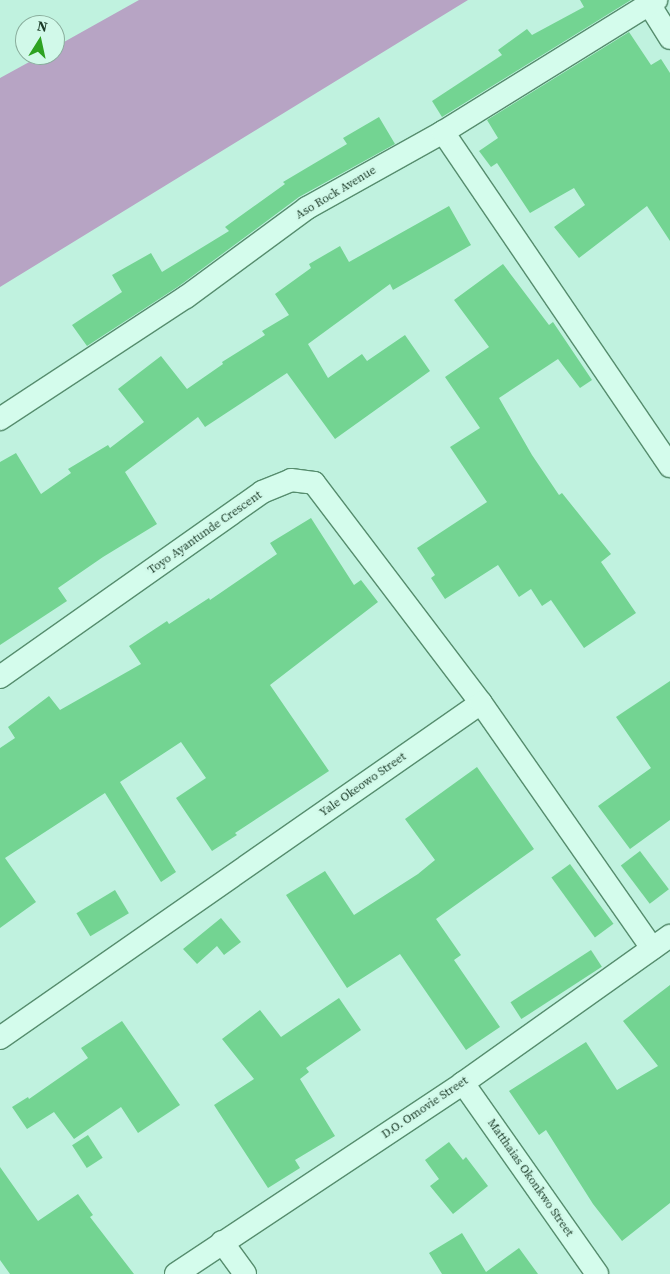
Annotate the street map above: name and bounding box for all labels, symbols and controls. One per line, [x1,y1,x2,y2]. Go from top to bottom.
north arrow [15,15,65,65]
text: N [36,15,49,37]
street label: Aso Rock Avenue [293,163,379,223]
street label: Toyo Ayantunde Crescent [145,488,265,578]
street label: Yale Okeowo Street [317,750,409,820]
street label: D.O. Omovie Street [379,1074,471,1142]
street label: Matthaias Okonkwo Street [484,1116,576,1240]

